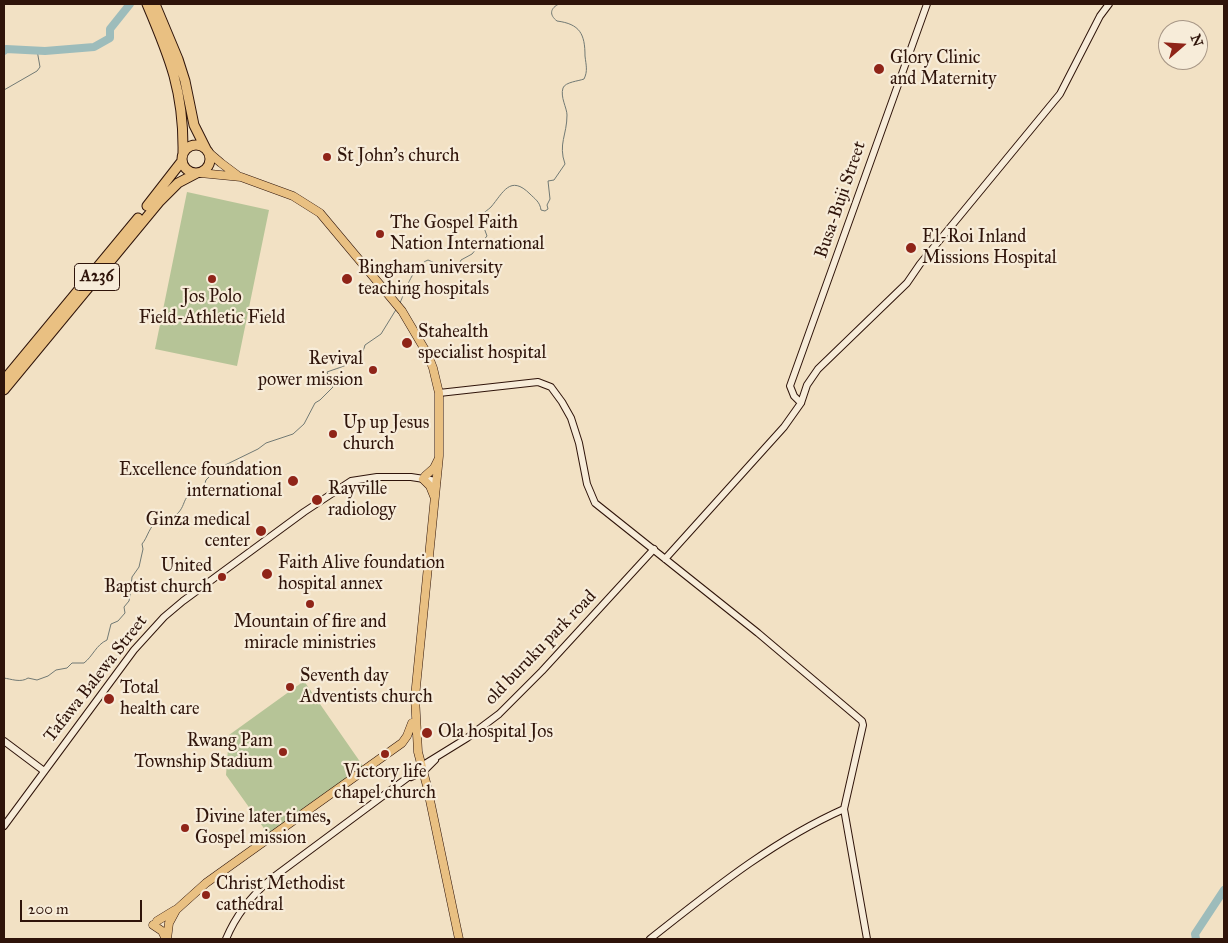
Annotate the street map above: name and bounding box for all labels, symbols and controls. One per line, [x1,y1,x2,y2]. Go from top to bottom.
north arrow [1158,20,1208,70]
text: N [1187,32,1207,49]
place label: Glory Clinic and Maternity [890,48,996,90]
marker: Glory Clinic and Maternity [872,62,886,76]
street label: Busa-Buji Street [811,139,871,261]
place label: St John's church [337,146,460,168]
marker: St John's church [321,151,333,163]
place label: The Gospel Faith Nation International [390,213,544,255]
place label: El-Roi Inland Missions Hospital [922,227,1057,270]
marker: The Gospel Faith Nation International [374,228,386,240]
marker: El-Roi Inland Missions Hospital [904,241,918,255]
place label: Bingham university teaching hospitals [358,258,502,300]
road number: A236 [74,264,120,290]
marker: Bingham university teaching hospitals [340,272,354,286]
marker: Jos Polo Field-Athletic Field [206,273,218,285]
place label: Jos Polo Field-Athletic Field [139,287,285,330]
place label: Stahealth specialist hospital [418,322,546,364]
marker: Stahealth specialist hospital [400,336,414,350]
place label: Revival power mission [258,349,363,392]
marker: Revival power mission [367,364,379,376]
place label: Up up Jesus church [343,413,429,456]
marker: Up up Jesus church [327,428,339,440]
place label: Excellence foundation international [119,460,282,502]
marker: Excellence foundation international [286,474,300,488]
place label: Rayville radiology [328,479,396,522]
marker: Rayville radiology [310,493,324,507]
place label: Ginza medical center [146,510,250,552]
marker: Ginza medical center [254,524,268,538]
place label: Faith Alive foundation hospital annex [278,553,445,596]
place label: United Baptist church [104,556,212,598]
marker: Faith Alive foundation hospital annex [260,567,274,581]
marker: United Baptist church [216,571,228,583]
street label: old buruku park road [481,586,601,710]
marker: Mountain of fire and miracle ministries [304,598,316,610]
street label: Tafawa Balewa Street [40,611,152,747]
place label: Mountain of fire and miracle ministries [233,612,387,654]
place label: Seventh day Adventists church [300,666,433,709]
place label: Total health care [120,678,199,721]
marker: Seventh day Adventists church [284,681,296,693]
marker: Total health care [102,692,116,706]
place label: Ola hospital Jos [438,722,553,744]
marker: Ola hospital Jos [420,726,434,740]
place label: Rwang Pam Township Stadium [134,731,273,774]
marker: Rwang Pam Township Stadium [277,746,289,758]
marker: Victory life chapel church [379,748,391,760]
place label: Victory life chapel church [334,762,436,804]
place label: Divine later times, Gospel mission [195,807,331,850]
marker: Divine later times, Gospel mission [179,822,191,834]
place label: Christ Methodist cathedral [216,874,345,916]
marker: Christ Methodist cathedral [200,889,212,901]
scale bar [22,890,145,922]
text: 200 m [28,900,69,918]

